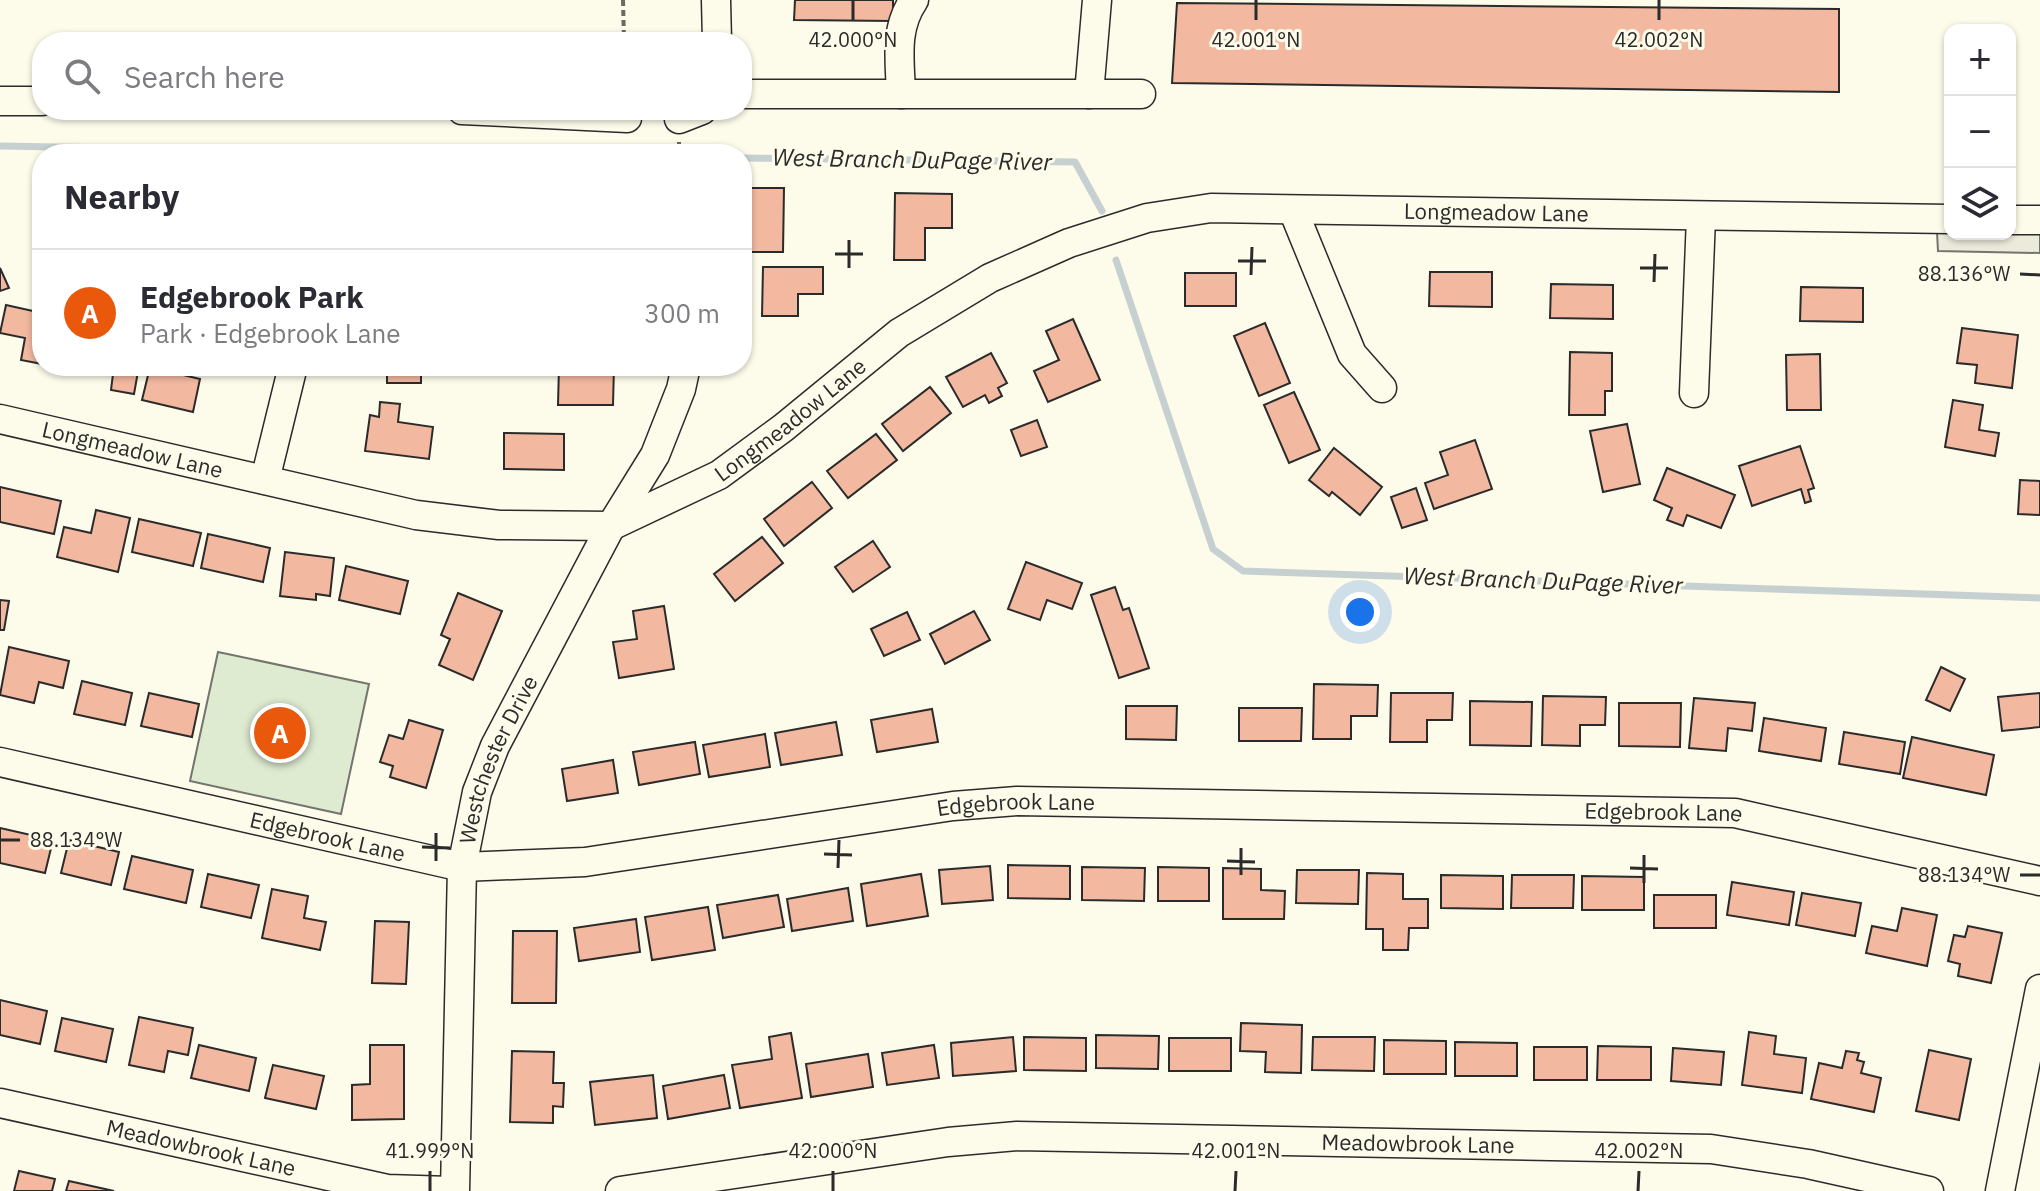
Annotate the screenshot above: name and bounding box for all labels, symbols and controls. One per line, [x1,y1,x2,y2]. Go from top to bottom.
map controls [1944,24,2016,240]
button: + [1944,24,2016,96]
text: 42.000°N [809,26,897,53]
text: 42.001°N [1212,26,1300,53]
text: 42.002°N [1615,26,1703,53]
search box [32,32,752,120]
icon: search [60,54,104,98]
text: Search here [124,57,285,96]
button: − [1944,96,2016,168]
water label: West Branch DuPage River [772,141,1053,177]
button: layers [1944,168,2016,240]
text: Nearby [64,174,179,218]
street label: Longmeadow Lane [1404,196,1589,228]
text: 88.136°W [1918,260,2010,287]
text: Edgebrook Park [140,277,364,316]
text: A [81,296,99,330]
text: 300 m [644,296,720,330]
text: Park · Edgebrook Lane [140,316,401,350]
street label: Longmeadow Lane [708,351,872,488]
street label: Longmeadow Lane [39,414,226,484]
water label: West Branch DuPage River [1403,559,1685,601]
your location [1340,592,1380,632]
street label: Westchester Drive [452,670,544,846]
pin: A [254,703,306,763]
street label: Edgebrook Lane [935,786,1095,822]
street label: Edgebrook Lane [1584,795,1746,828]
street label: Edgebrook Lane [247,804,408,868]
text: 88.134°W [30,826,122,853]
text: 88.134°W [1918,861,2010,888]
street label: Meadowbrook Lane [104,1112,299,1182]
street label: Meadowbrook Lane [1321,1127,1515,1159]
text: 41.999°N [386,1137,474,1164]
text: 42.000°N [789,1137,877,1164]
text: 42.001°N [1192,1137,1280,1164]
text: 42.002°N [1595,1137,1683,1164]

